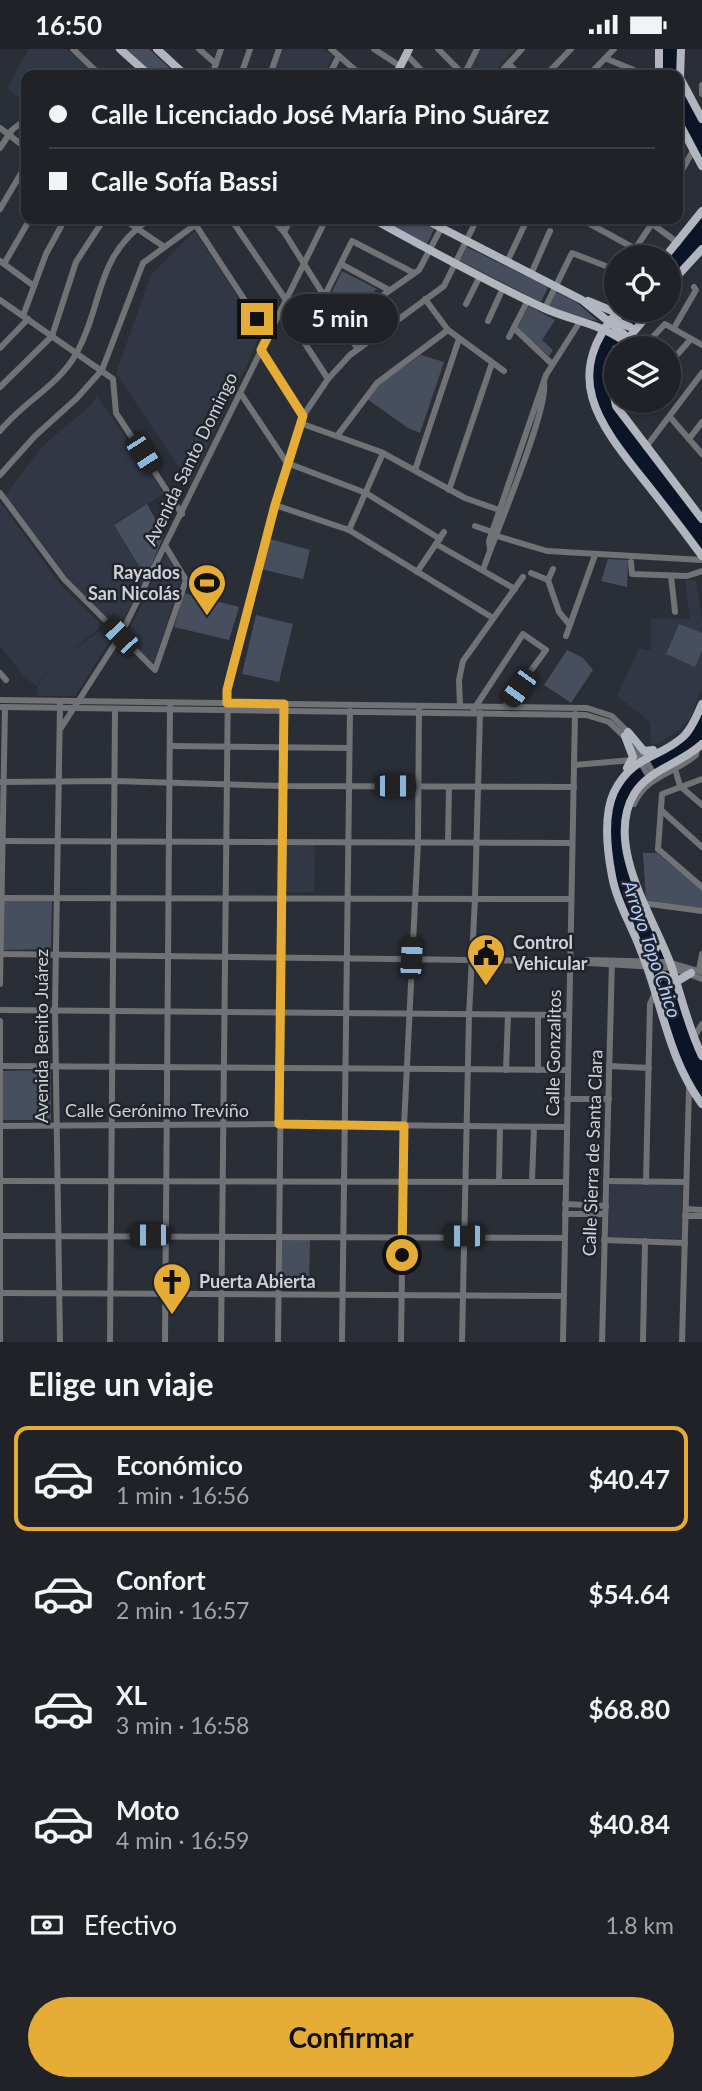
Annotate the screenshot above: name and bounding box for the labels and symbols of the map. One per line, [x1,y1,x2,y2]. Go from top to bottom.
callout: 5 min [282,295,397,343]
route end [241,303,273,335]
street label: Avenida Santo Domingo [139,368,242,549]
car [123,431,164,477]
place label: Rayados San Nicolás [88,561,180,604]
sports icon: Rayados San Nicolás [186,562,228,617]
car [98,614,143,658]
car [499,665,540,711]
car [375,776,417,797]
water label: Arroyo Topo Chico [618,876,687,1021]
place label: Control Vehicular [512,931,588,974]
public building icon: Control Vehicular [465,932,507,987]
car [400,936,423,980]
street label: Avenida Benito Juárez [30,949,52,1123]
street label: Calle Gonzalitos [541,989,565,1117]
street label: Calle Sierra de Santa Clara [577,1049,607,1257]
street label: Calle Gerónimo Treviño [65,1099,249,1121]
car [130,1225,172,1246]
car [444,1226,486,1247]
route start [386,1239,418,1271]
church icon: Puerta Abierta [151,1261,193,1316]
place label: Puerta Abierta [199,1270,316,1292]

